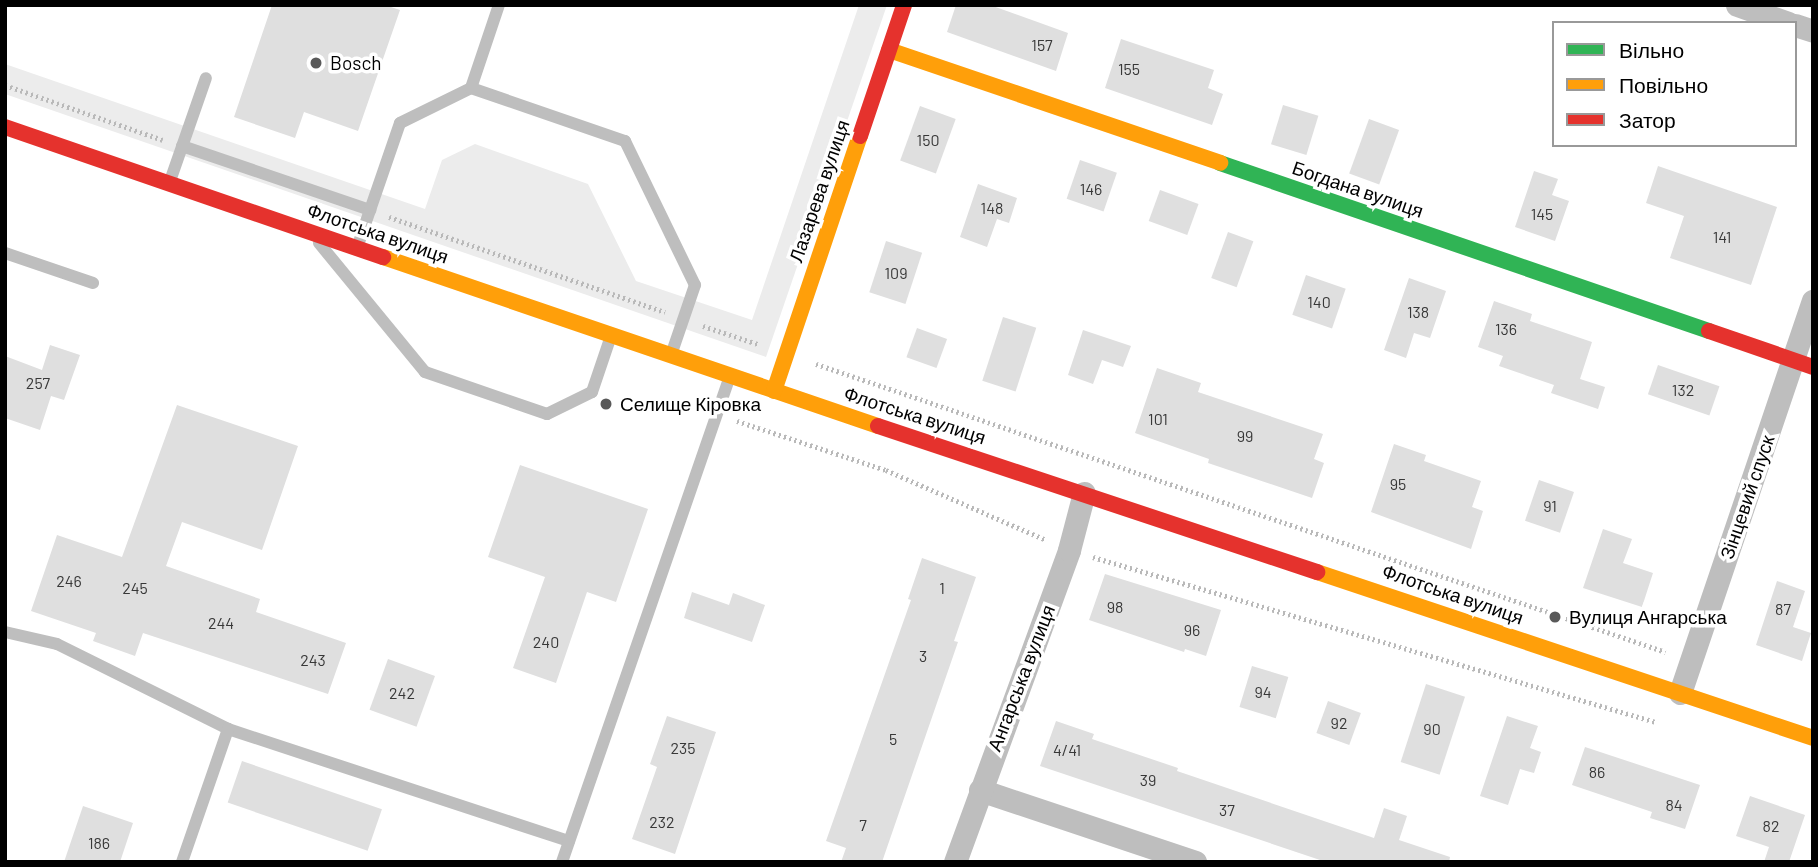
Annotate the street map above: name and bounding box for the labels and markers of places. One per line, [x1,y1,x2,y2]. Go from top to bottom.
place label: Bosch [330,52,382,74]
marker: Bosch [308,55,324,71]
place label: Селище Кіровка [620,393,761,415]
marker: Селище Кіровка [598,396,614,412]
place label: Вулиця Ангарська [1569,606,1727,628]
marker: Вулиця Ангарська [1547,609,1563,625]

